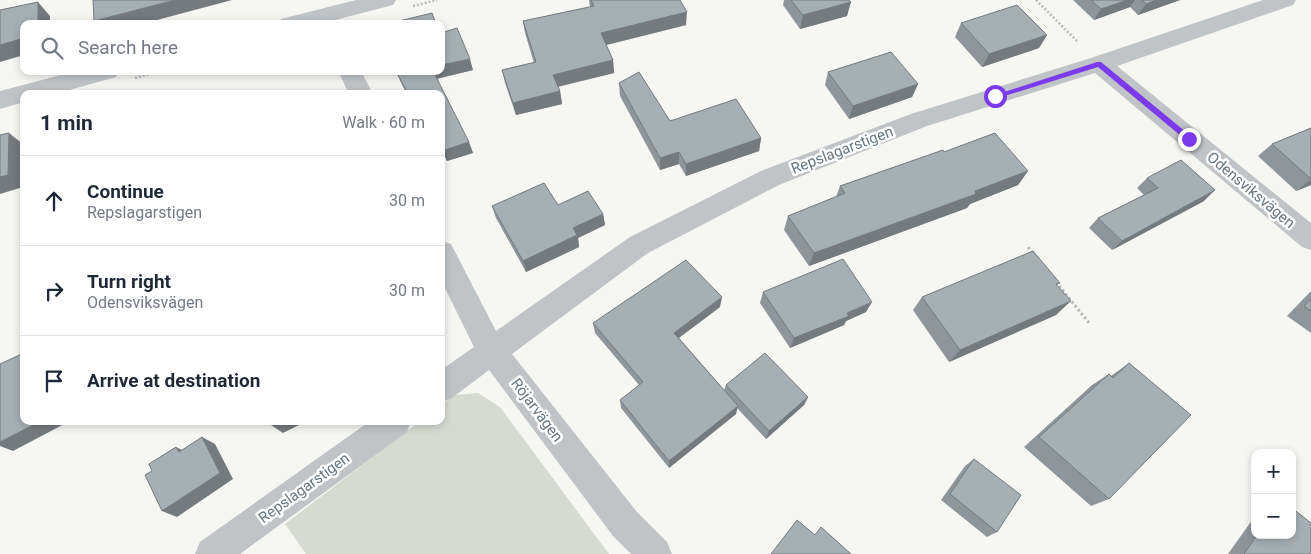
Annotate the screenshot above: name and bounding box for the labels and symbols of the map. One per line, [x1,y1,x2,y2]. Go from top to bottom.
route start [984,85,1007,108]
street label: Repslagarstigen [788,122,896,178]
route end [1178,128,1201,151]
street label: Odensviksvägen [1203,148,1299,232]
street label: Röjarvägen [507,375,567,445]
street label: Repslagarstigen [255,449,353,527]

